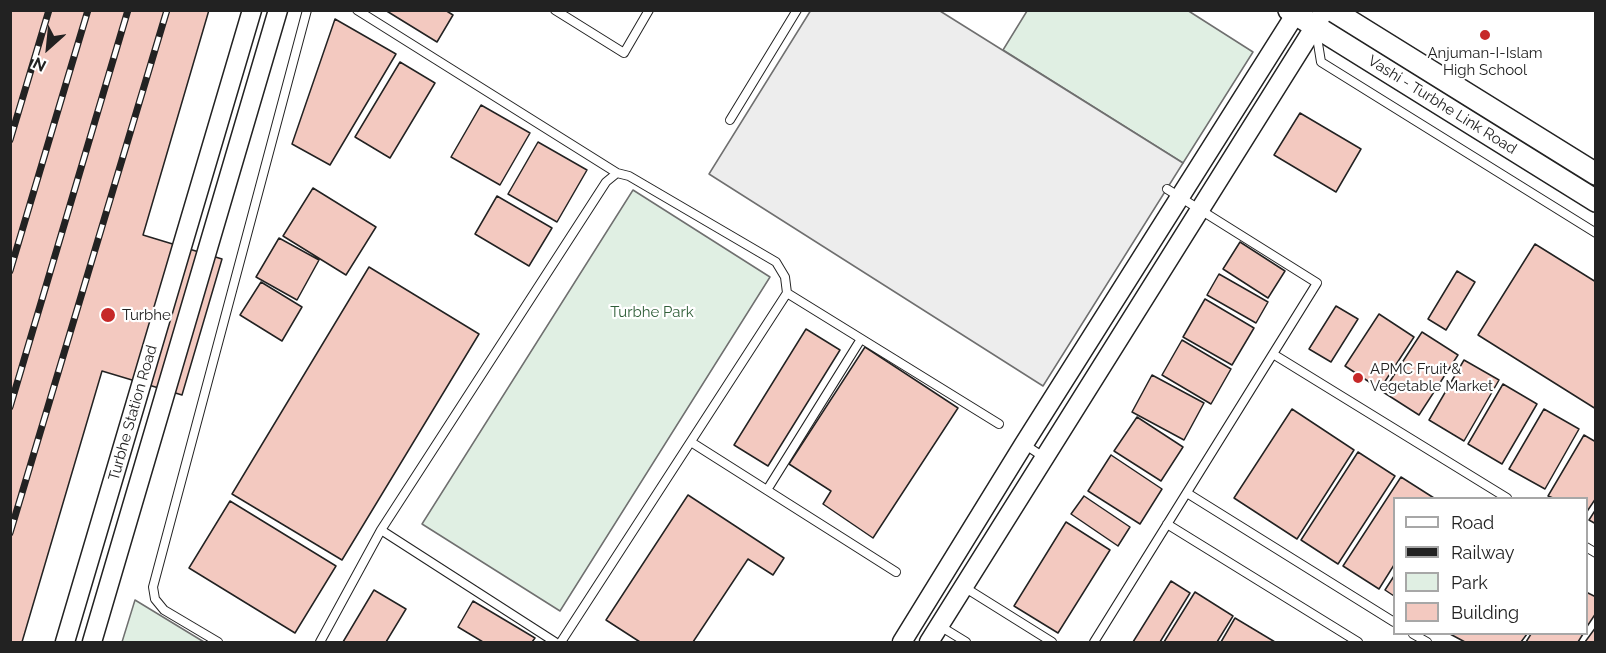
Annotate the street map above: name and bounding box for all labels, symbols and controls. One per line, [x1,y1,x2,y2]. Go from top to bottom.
north arrow [18,18,78,78]
marker: Anjuman-I-Islam High School [1478,28,1492,42]
place label: Anjuman-I-Islam High School [1427,44,1543,79]
street label: Vashi - Turbhe Link Road [1364,52,1520,158]
text: N [30,53,49,76]
park label: Turbhe Park [610,303,694,321]
marker: Turbhe [99,306,117,324]
place label: Turbhe [122,306,171,324]
street label: Turbhe Station Road [105,343,161,483]
place label: APMC Fruit & Vegetable Market [1370,360,1493,395]
marker: APMC Fruit & Vegetable Market [1351,371,1365,385]
legend [1393,497,1588,635]
text: Road [1451,512,1494,533]
text: Railway [1451,542,1515,563]
text: Park [1451,572,1488,593]
text: Building [1451,602,1519,623]

